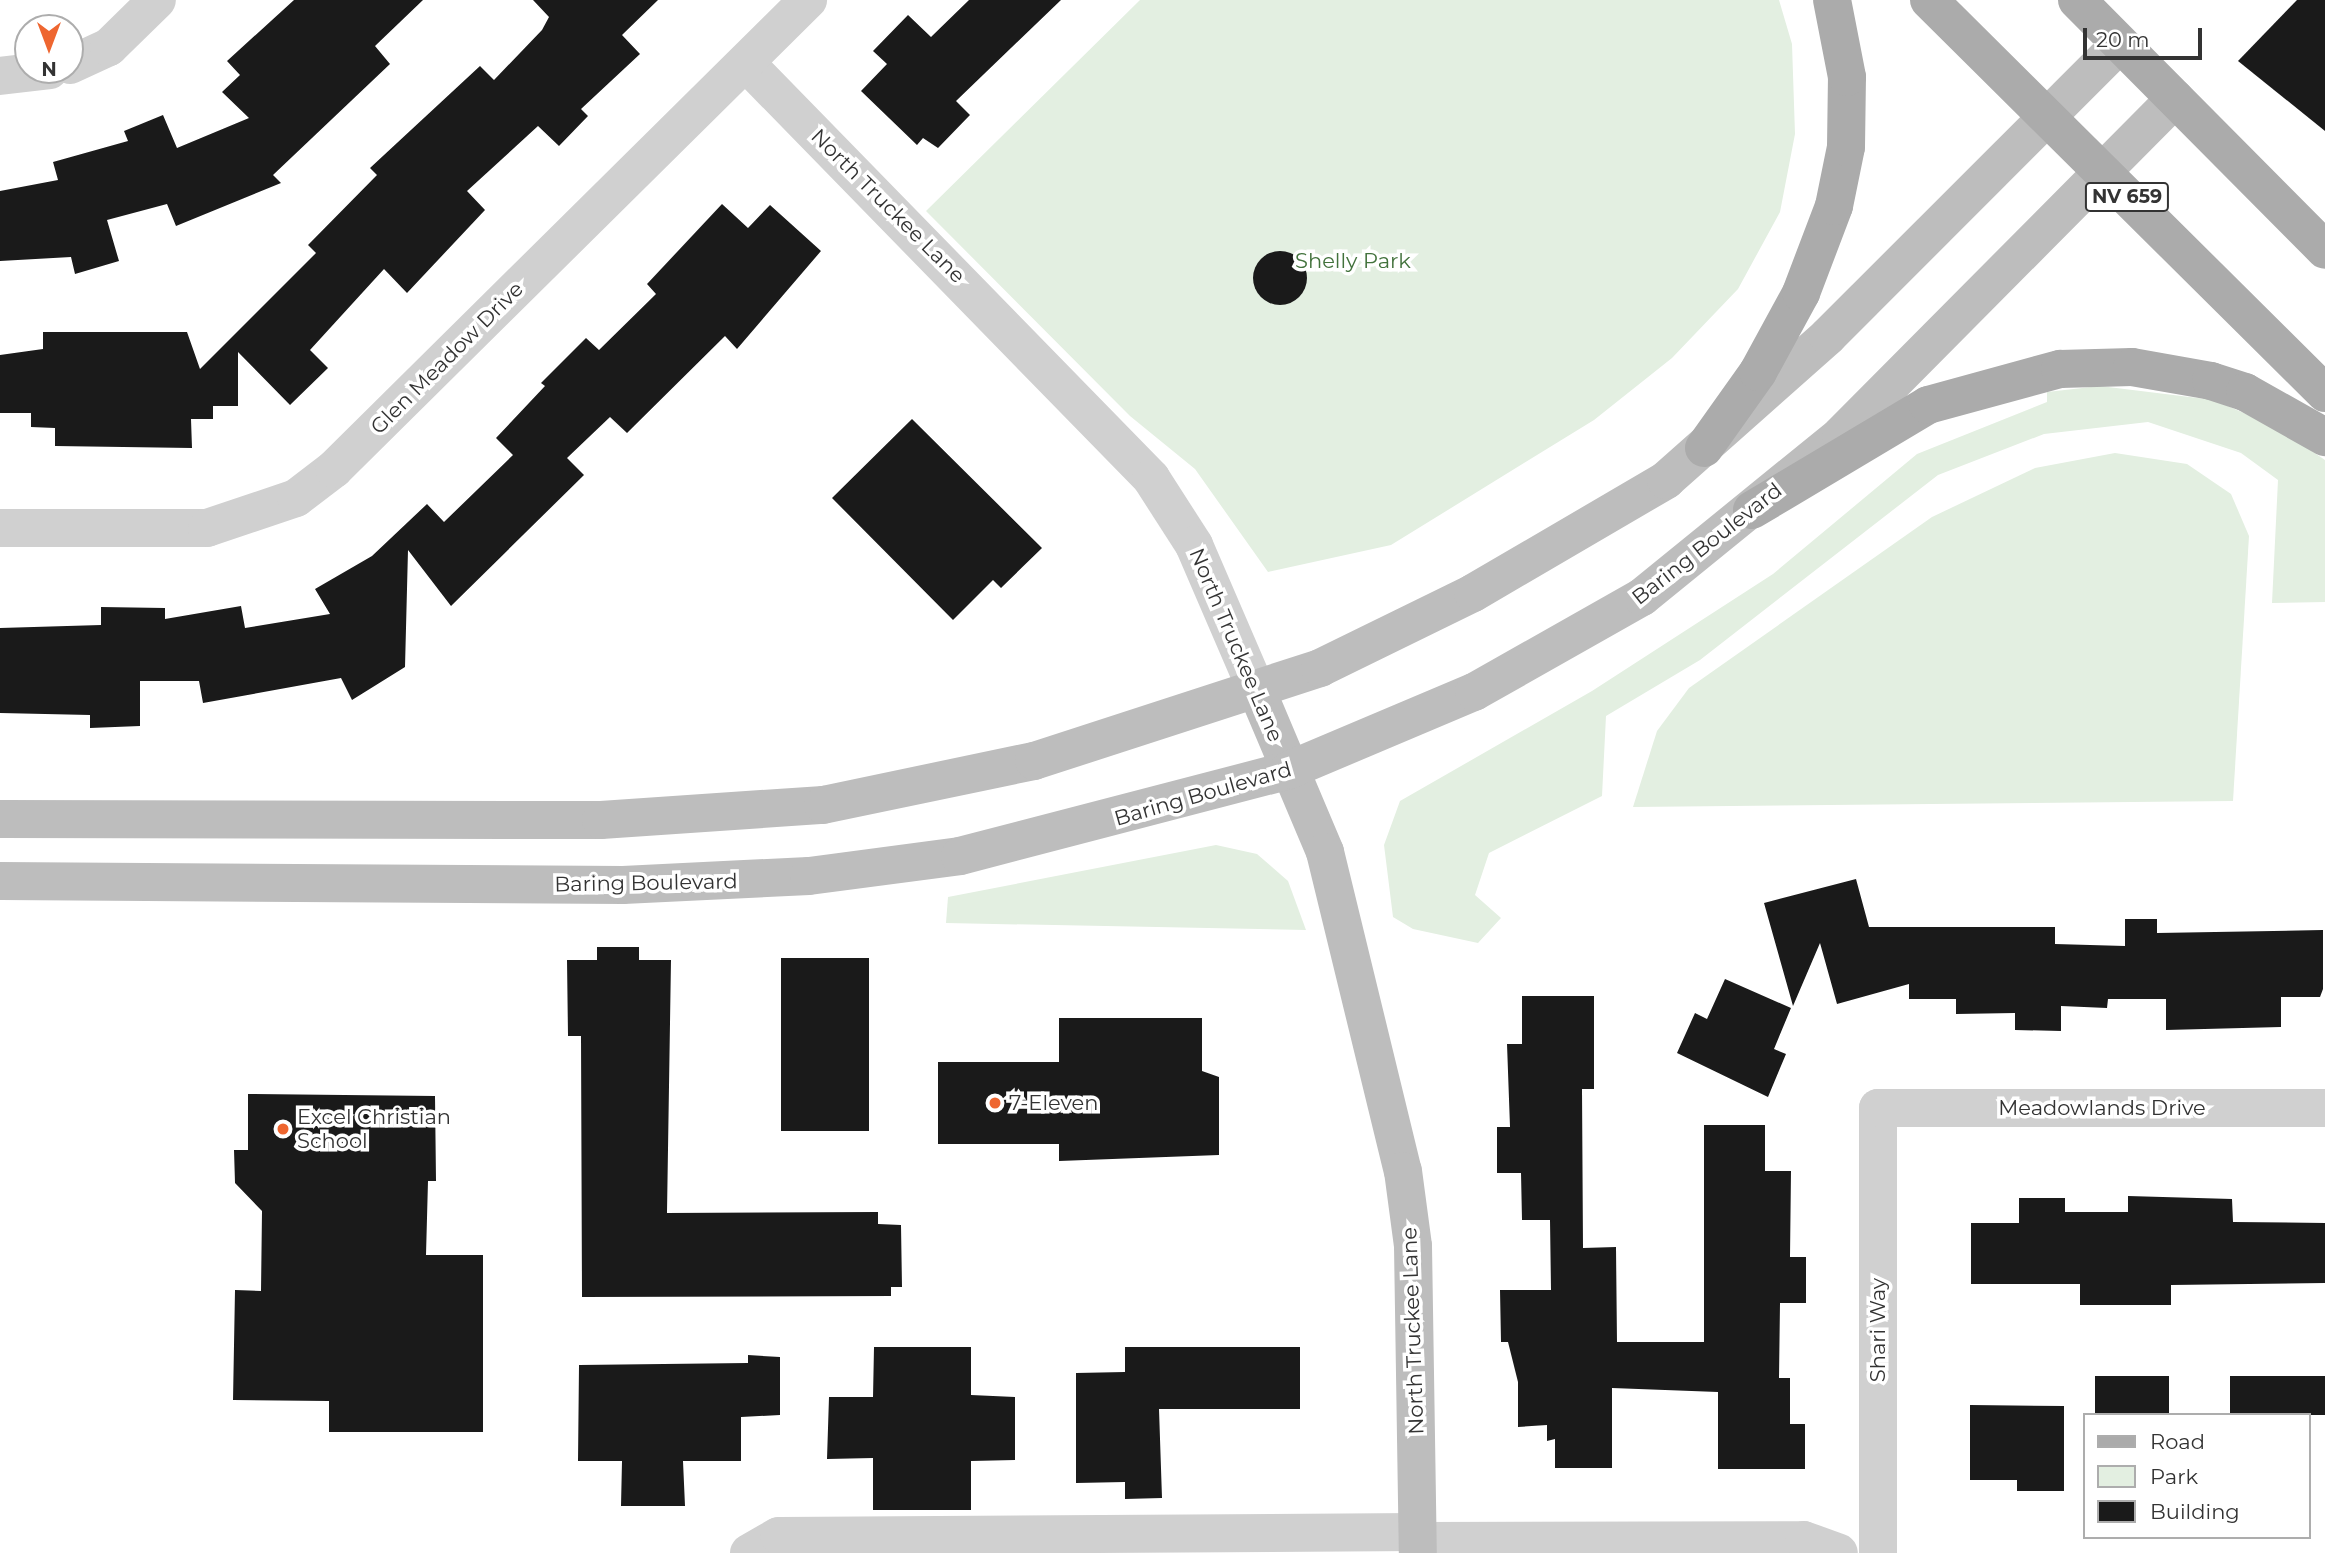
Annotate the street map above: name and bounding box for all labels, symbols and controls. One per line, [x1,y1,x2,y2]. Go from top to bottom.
north arrow [14,14,84,84]
scale bar [2087,14,2206,58]
text: 20 m [2096,27,2150,52]
text: N [41,57,57,80]
street label: North Truckee Lane [806,124,970,288]
road number: NV 659 [2083,182,2171,212]
park label: Shelly Park [1295,248,1411,274]
street label: Glen Meadow Drive [366,277,528,439]
street label: Baring Boulevard [1627,478,1787,610]
street label: North Truckee Lane [1184,544,1288,746]
street label: Baring Boulevard [1111,757,1295,831]
street label: Baring Boulevard [554,869,738,897]
place label: 7-Eleven [1009,1090,1098,1116]
marker: 7-Eleven [987,1095,1003,1111]
street label: Meadowlands Drive [1998,1095,2206,1121]
place label: Excel Christian School [297,1104,451,1154]
marker: Excel Christian School [275,1121,291,1137]
street label: North Truckee Lane [1397,1227,1429,1435]
street label: Shari Way [1865,1278,1891,1382]
legend [2084,1413,2311,1539]
text: Road [2150,1429,2205,1454]
text: Park [2150,1464,2198,1489]
text: Building [2150,1499,2240,1524]

